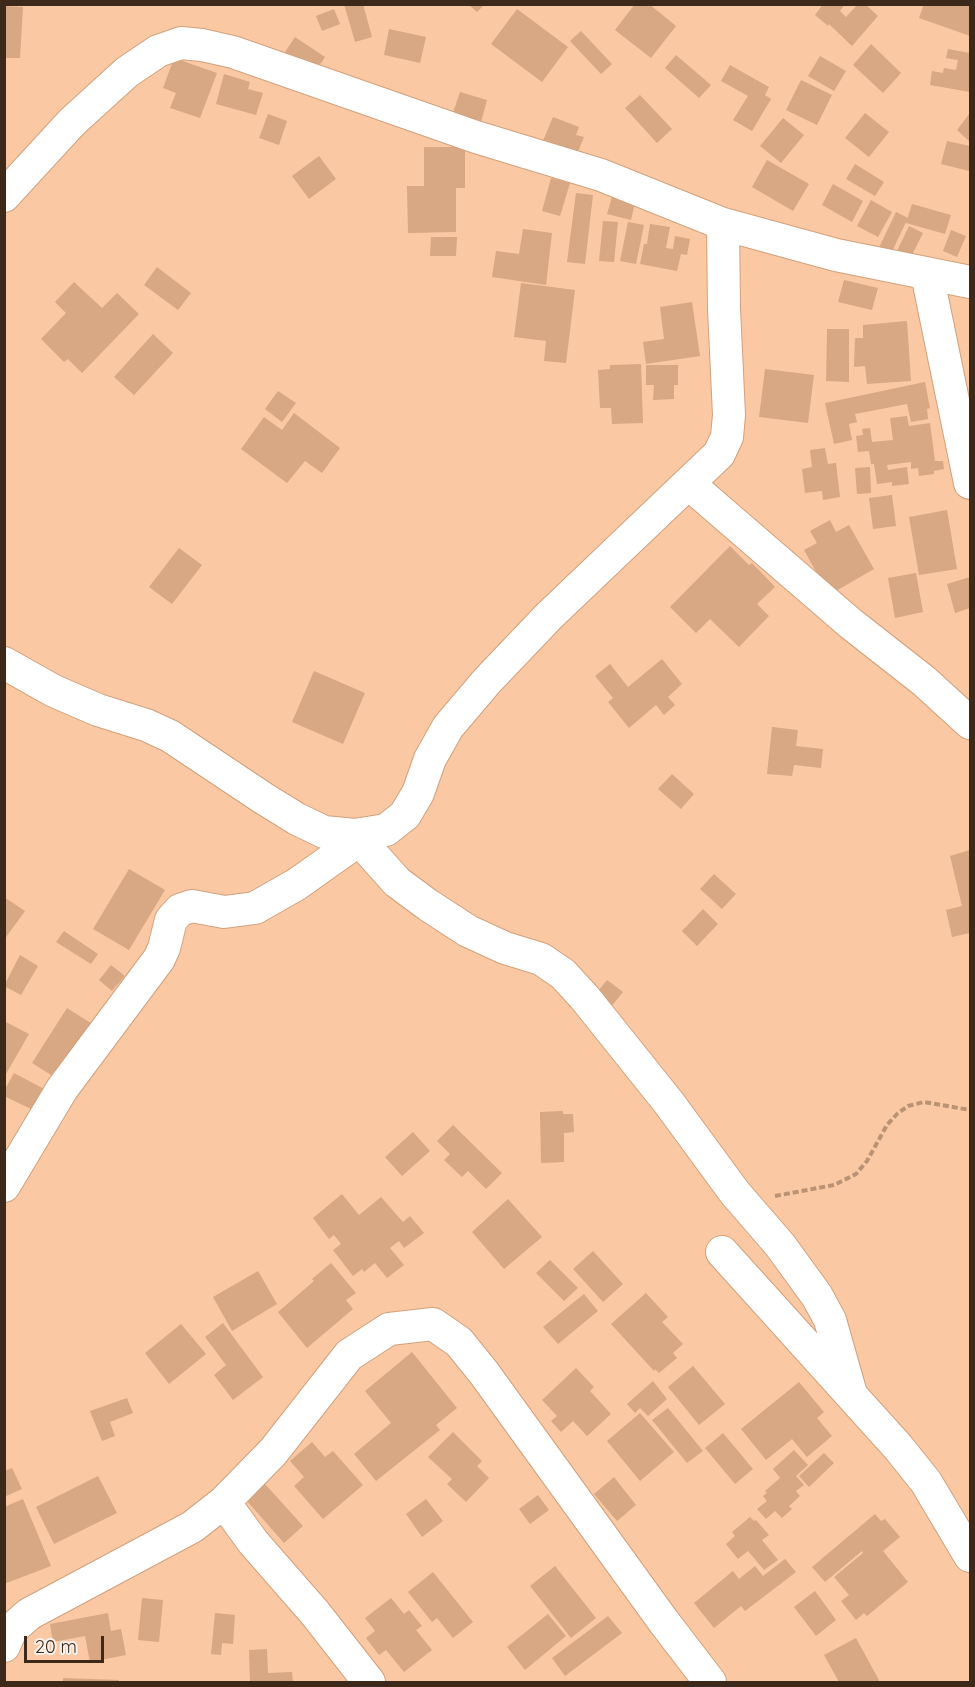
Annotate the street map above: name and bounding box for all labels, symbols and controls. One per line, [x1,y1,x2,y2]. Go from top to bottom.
scale bar [27,1624,106,1662]
text: 20 m [35,1635,77,1658]

